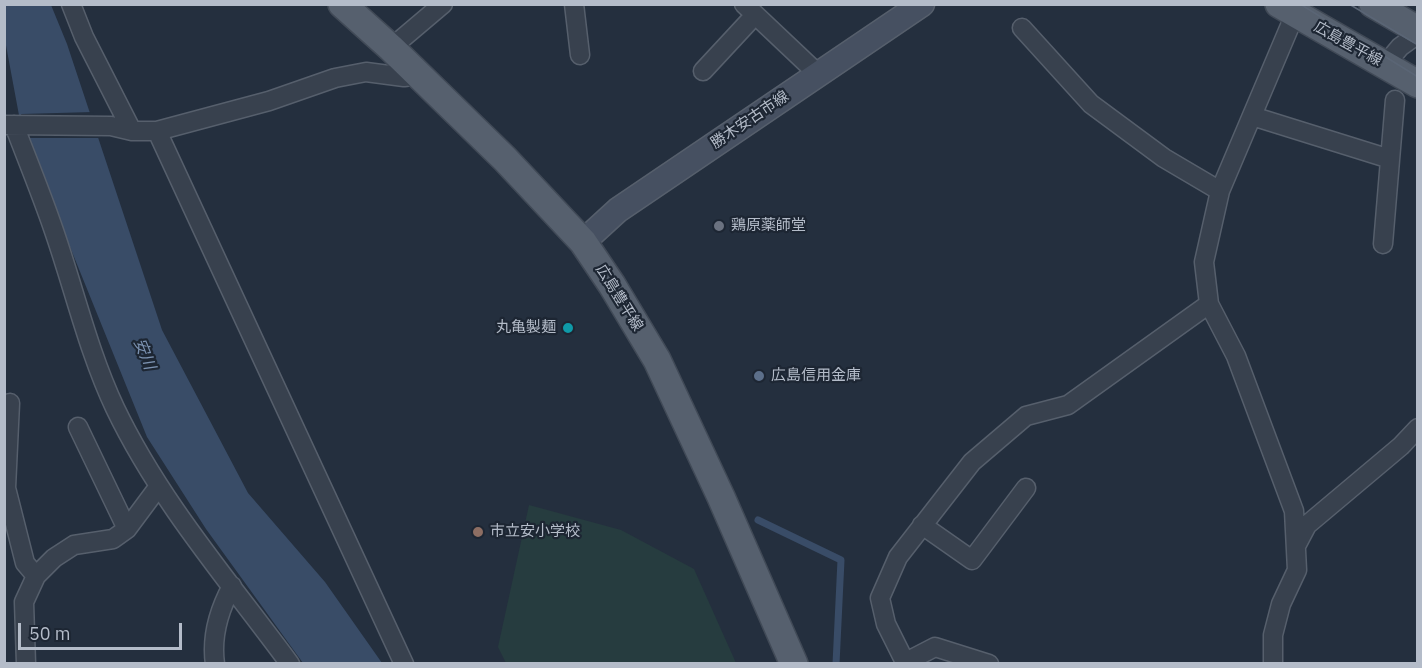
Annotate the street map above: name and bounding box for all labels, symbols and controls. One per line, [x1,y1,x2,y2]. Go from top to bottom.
street label: 広島豊平線 [1311,18,1385,70]
street label: 勝木安古市線 [708,87,792,153]
place label: 鶏原薬師堂 [731,217,806,235]
marker: 鶏原薬師堂 [712,219,726,233]
street label: 広島豊平線 [591,261,647,335]
place label: 丸亀製麺 [496,319,556,337]
marker: 丸亀製麺 [561,321,575,335]
water label: 安川 [129,336,159,372]
place label: 広島信用金庫 [771,367,861,385]
marker: 広島信用金庫 [752,369,766,383]
place label: 市立安小学校 [490,523,580,541]
marker: 市立安小学校 [471,525,485,539]
scale bar [21,611,184,649]
text: 50 m [29,622,71,645]

